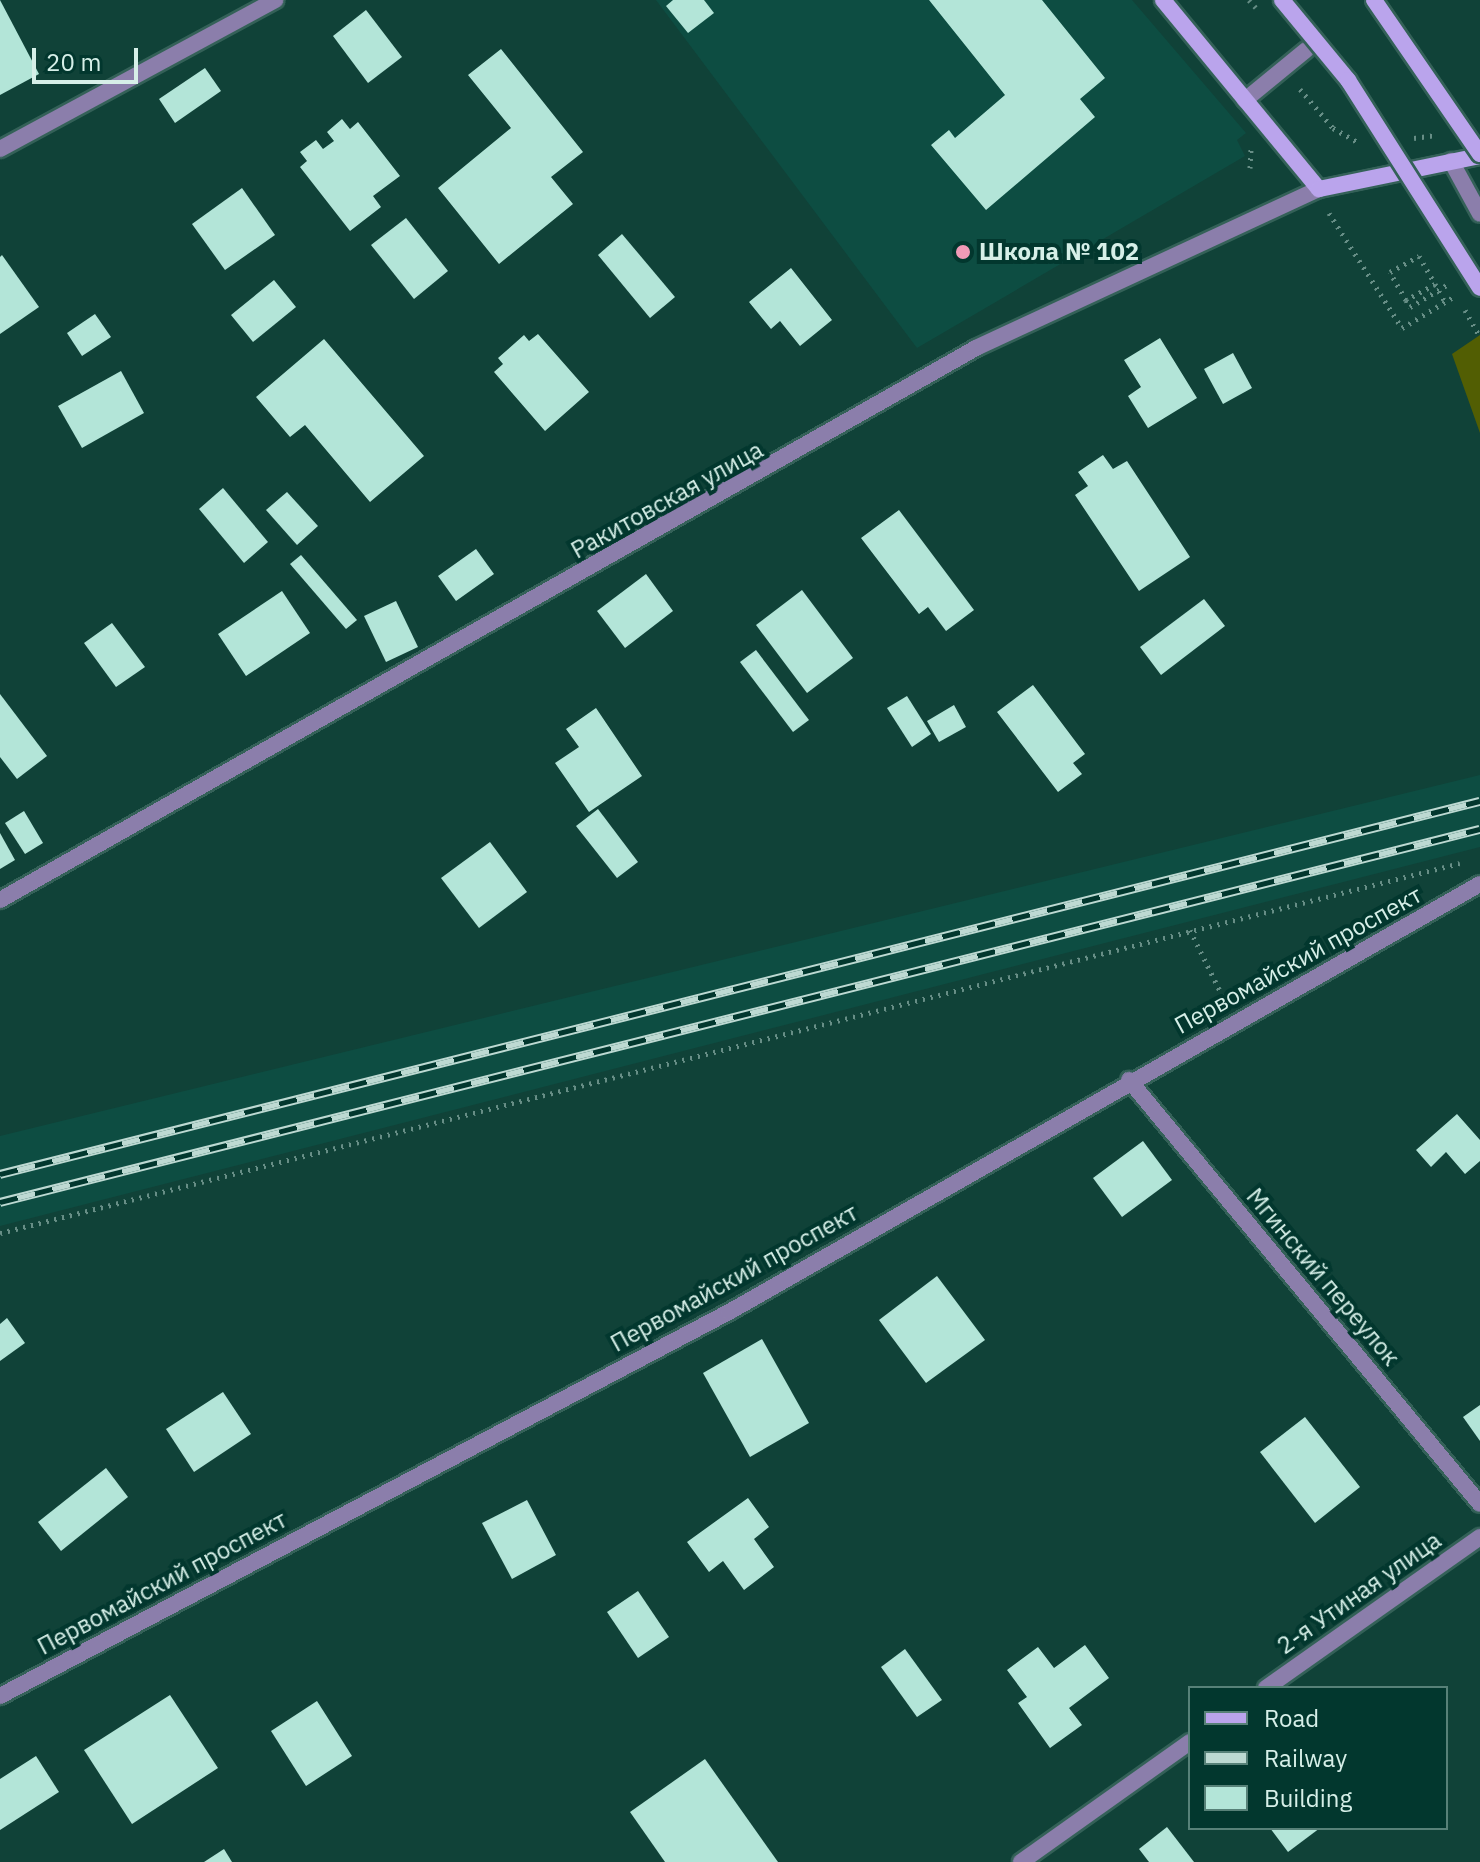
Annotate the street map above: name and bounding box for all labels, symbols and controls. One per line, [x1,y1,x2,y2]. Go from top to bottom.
scale bar [36,32,142,82]
text: 20 m [46,46,101,78]
place label: Школа № 102 [979,238,1139,266]
marker: Школа № 102 [954,243,972,261]
street label: Ракитовская улица [566,435,768,565]
street label: Первомайский проспект [1169,880,1427,1040]
street label: Мгинский переулок [1240,1182,1406,1372]
street label: Первомайский проспект [605,1198,863,1358]
street label: Первомайский проспект [33,1505,291,1661]
street label: 2-я Утиная улица [1271,1526,1447,1660]
legend [1188,1686,1448,1830]
text: Road [1264,1702,1319,1734]
text: Railway [1264,1742,1347,1774]
text: Building [1264,1782,1352,1814]

